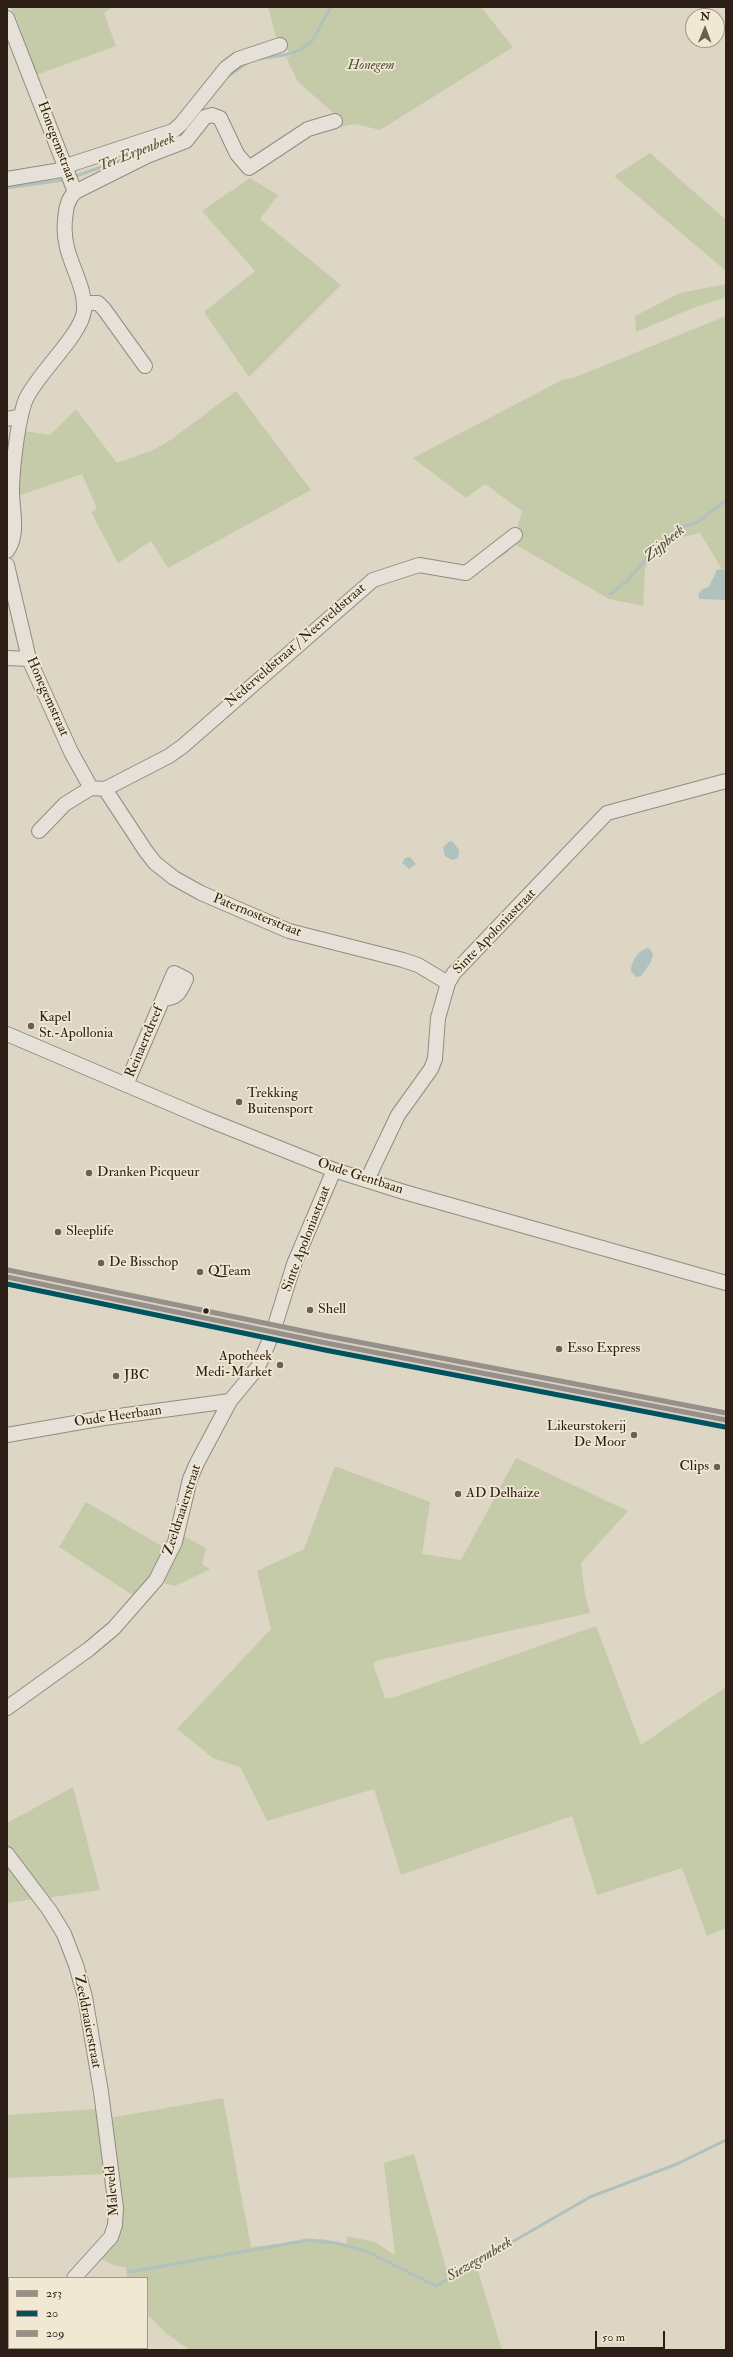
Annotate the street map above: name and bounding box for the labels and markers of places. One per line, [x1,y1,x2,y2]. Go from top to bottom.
place label: Kapel St.-Apollonia [39,1010,113,1042]
marker: Kapel St.-Apollonia [26,1021,36,1031]
place label: Trekking Buitensport [247,1086,313,1118]
marker: Trekking Buitensport [234,1097,244,1107]
place label: Dranken Picqueur [97,1165,199,1181]
marker: Dranken Picqueur [84,1168,94,1178]
place label: Sleeplife [66,1224,114,1240]
marker: Sleeplife [53,1227,63,1237]
place label: De Bisschop [109,1255,178,1271]
marker: De Bisschop [96,1258,106,1268]
place label: QTeam [208,1264,251,1280]
marker: QTeam [195,1267,205,1277]
place label: Shell [318,1302,346,1318]
marker: Shell [305,1305,315,1315]
unlabelled marker [201,1306,211,1316]
place label: Esso Express [567,1341,640,1357]
marker: Esso Express [554,1344,564,1354]
place label: Apotheek Medi-Market [195,1349,272,1382]
marker: Apotheek Medi-Market [275,1360,285,1370]
place label: JBC [124,1368,149,1384]
marker: JBC [111,1371,121,1381]
place label: Likeurstokerij De Moor [547,1419,626,1452]
marker: Likeurstokerij De Moor [629,1430,639,1440]
place label: Clips [680,1459,709,1475]
marker: Clips [712,1462,722,1472]
place label: AD Delhaize [466,1486,540,1502]
marker: AD Delhaize [453,1489,463,1499]

